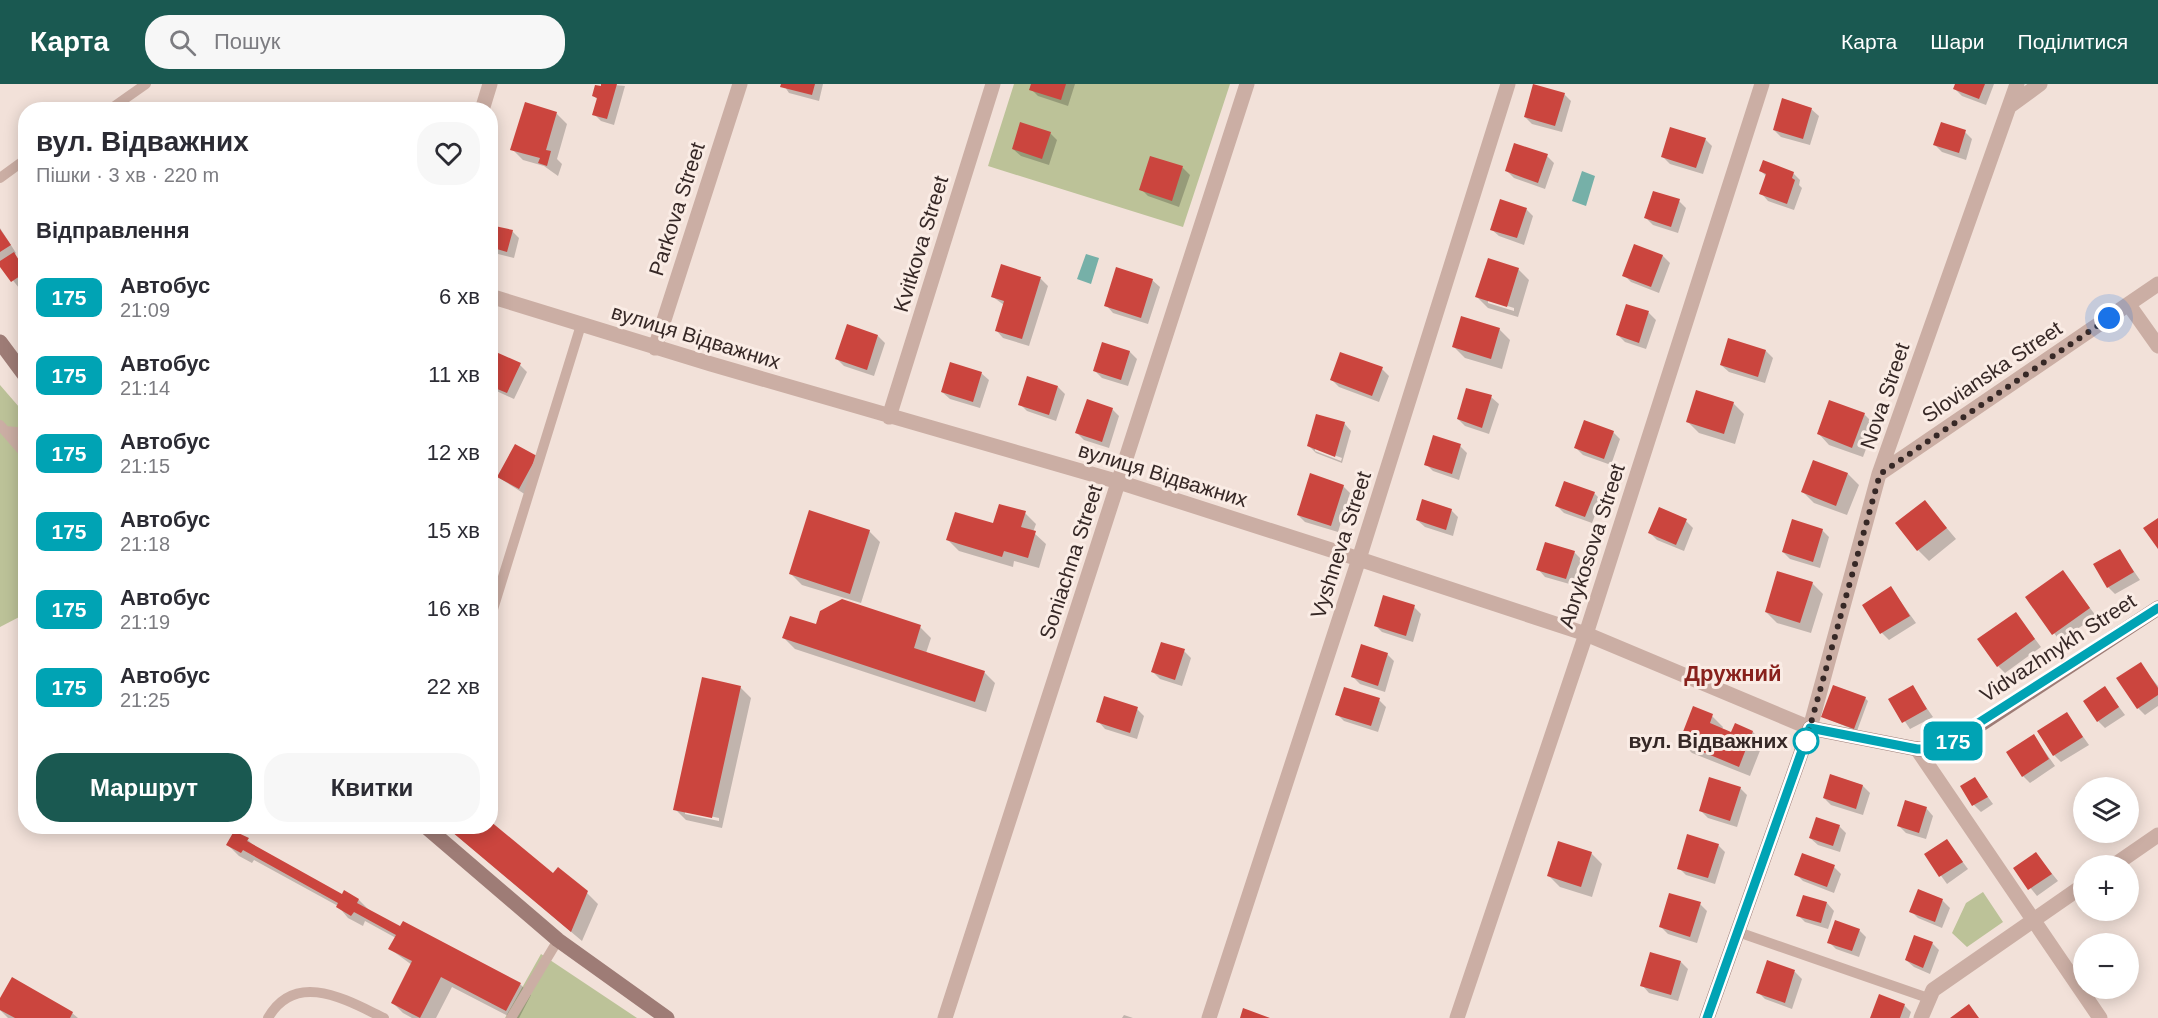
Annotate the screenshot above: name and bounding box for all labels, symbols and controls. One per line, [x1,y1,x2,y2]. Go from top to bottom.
search box [145,15,565,69]
text: Карта [30,26,109,57]
icon: search [166,26,199,59]
text: Пошук [214,29,280,54]
text: Карта [1841,30,1897,53]
text: Шари [1930,30,1985,53]
text: Поділитися [2018,30,2128,53]
button: heart [417,122,480,185]
text: вул. Відважних [36,126,249,157]
street label: Parkova Street [644,139,709,278]
text: Пішки · 3 хв · 220 m [36,164,219,186]
street label: Kvitkova Street [889,173,952,315]
text: Відправлення [36,218,190,243]
text: Автобус [120,273,210,298]
text: 6 хв [439,284,480,309]
text: 175 [51,286,87,309]
text: 21:09 [120,299,170,321]
street label: вулиця Відважних [609,300,784,373]
your location [2094,303,2124,333]
street label: Slovianska Street [1918,316,2066,427]
street label: Nova Street [1856,340,1914,452]
text: Автобус [120,351,210,376]
text: 11 хв [428,362,480,387]
text: 175 [51,364,87,387]
text: 21:14 [120,377,170,399]
text: Автобус [120,429,210,454]
street label: вулиця Відважних [1076,438,1251,511]
text: 12 хв [427,440,480,465]
text: 175 [51,442,87,465]
text: 21:15 [120,455,170,477]
street label: Abrykosova Street [1554,461,1629,631]
street label: Vyshneva Street [1306,468,1375,621]
street label: Soniachna Street [1035,482,1106,642]
text: Автобус [120,507,210,532]
text: 15 хв [427,518,480,543]
text: 175 [51,520,87,543]
text: 21:18 [120,533,170,555]
text: Автобус [120,585,210,610]
street label: Vidvazhnykh Street [1976,589,2140,706]
text: 16 хв [427,596,480,621]
text: 175 [51,598,87,621]
text: 21:19 [120,611,170,633]
district label: Дружний [1684,661,1782,686]
text: Автобус [120,663,210,688]
text: 22 хв [427,674,480,699]
text: 175 [51,676,87,699]
text: 21:25 [120,689,170,711]
line badge: 175 [1918,722,1988,760]
marker: вул. Відважних [1793,728,1819,754]
place label: вул. Відважних [1628,729,1788,752]
text: 175 [1935,730,1971,753]
button: Маршрут [36,753,252,822]
button: Квитки [264,753,480,822]
map controls [2073,777,2139,999]
button: layers [2073,777,2139,843]
button: + [2073,855,2139,921]
button: − [2073,933,2139,999]

